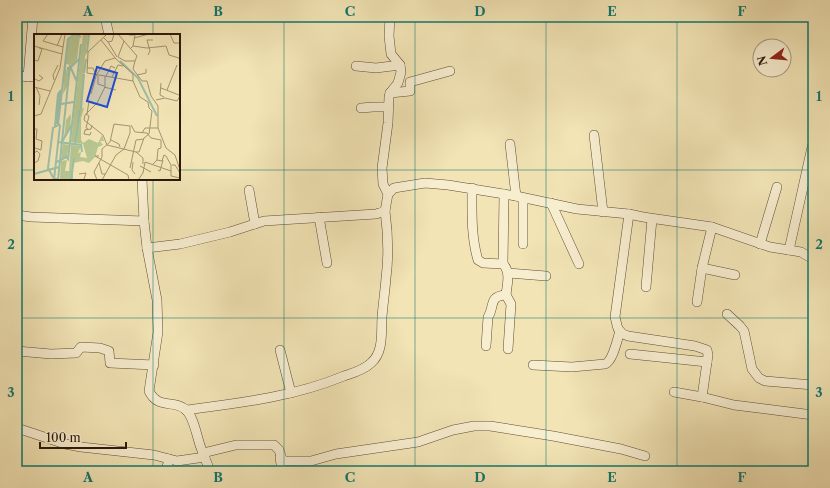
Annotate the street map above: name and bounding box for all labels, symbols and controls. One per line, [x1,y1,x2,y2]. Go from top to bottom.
text: A [82,3,94,19]
text: B [213,3,223,19]
text: C [345,3,355,19]
text: D [474,3,486,19]
text: E [607,3,617,19]
text: F [738,3,747,19]
inset map [34,34,180,180]
north arrow [752,38,792,78]
text: N [754,54,770,67]
text: 1 [8,88,14,104]
text: 1 [816,88,822,104]
text: 2 [7,236,15,252]
text: 2 [815,236,823,252]
text: 3 [7,384,15,400]
text: 3 [815,384,823,400]
scale bar [40,424,126,450]
text: 100 m [46,430,81,445]
text: A [82,469,94,485]
text: B [213,469,223,485]
text: C [345,469,355,485]
text: D [474,469,486,485]
text: E [607,469,617,485]
text: F [738,469,747,485]

